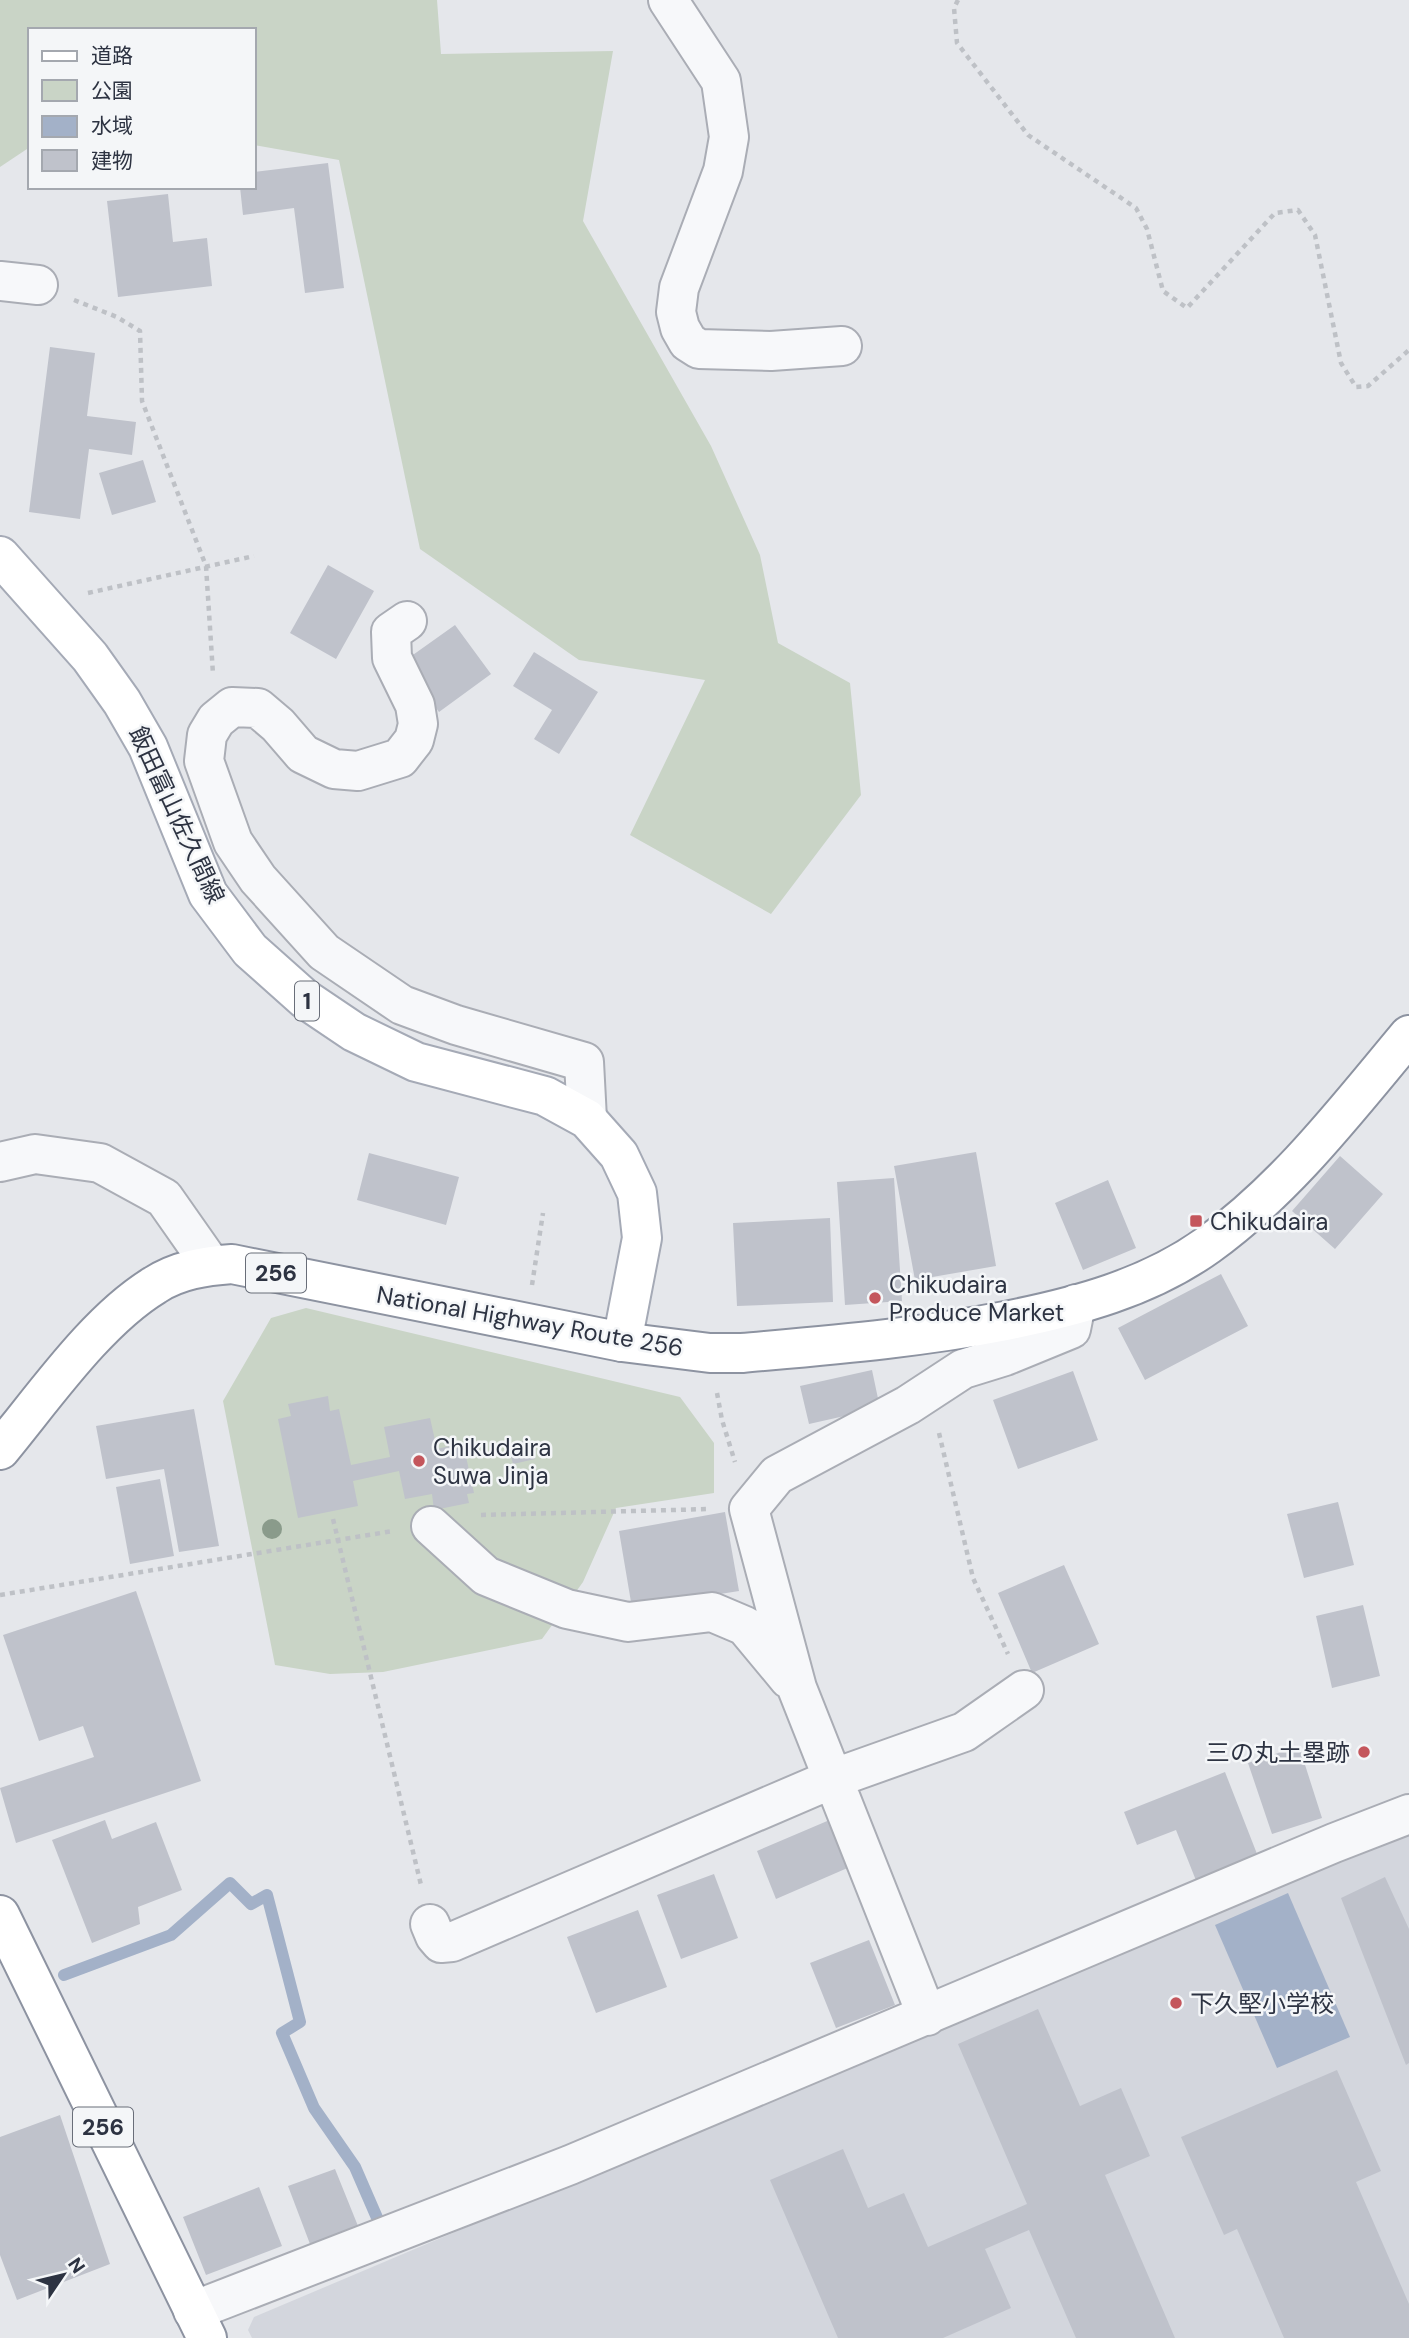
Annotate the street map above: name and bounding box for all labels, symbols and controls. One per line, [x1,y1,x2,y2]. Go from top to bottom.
legend [28,28,256,189]
text: 道路 [91,42,133,70]
text: 公園 [91,77,133,105]
text: 水域 [91,112,133,140]
text: 建物 [91,147,133,175]
street label: 飯田富山佐久間線 [122,721,232,909]
road number: 1 [295,982,319,1020]
place label: Chikudaira [1210,1206,1328,1237]
marker: Chikudaira [1188,1213,1204,1229]
road number: 256 [246,1254,306,1292]
place label: Chikudaira Produce Market [889,1269,1064,1328]
street label: National Highway Route 256 [374,1279,686,1363]
marker: Chikudaira Produce Market [867,1290,883,1306]
place label: Chikudaira Suwa Jinja [433,1432,551,1491]
marker: Chikudaira Suwa Jinja [411,1453,427,1469]
place label: 三の丸土塁跡 [1206,1737,1350,1768]
marker: 三の丸土塁跡 [1356,1744,1372,1760]
place label: 下久堅小学校 [1190,1988,1334,2019]
marker: 下久堅小学校 [1168,1995,1184,2011]
road number: 256 [73,2108,133,2146]
north arrow [28,2240,98,2310]
text: N [62,2253,91,2278]

